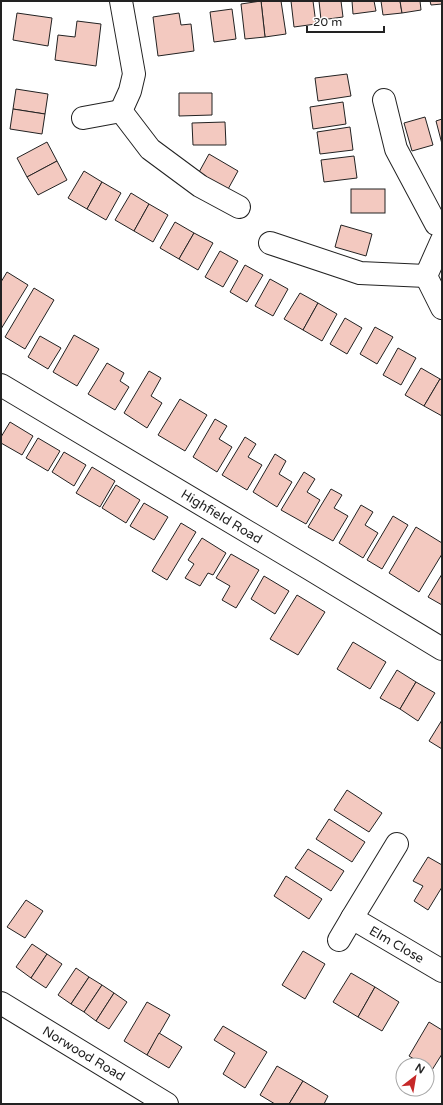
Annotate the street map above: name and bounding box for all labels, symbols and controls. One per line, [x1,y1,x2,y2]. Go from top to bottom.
scale bar [307,8,384,34]
text: 20 m [313,15,342,29]
street label: Highfield Road [178,486,265,547]
street label: Elm Close [366,923,427,967]
street label: Norwood Road [39,1023,128,1085]
north arrow [395,1057,435,1097]
text: N [413,1061,427,1077]

